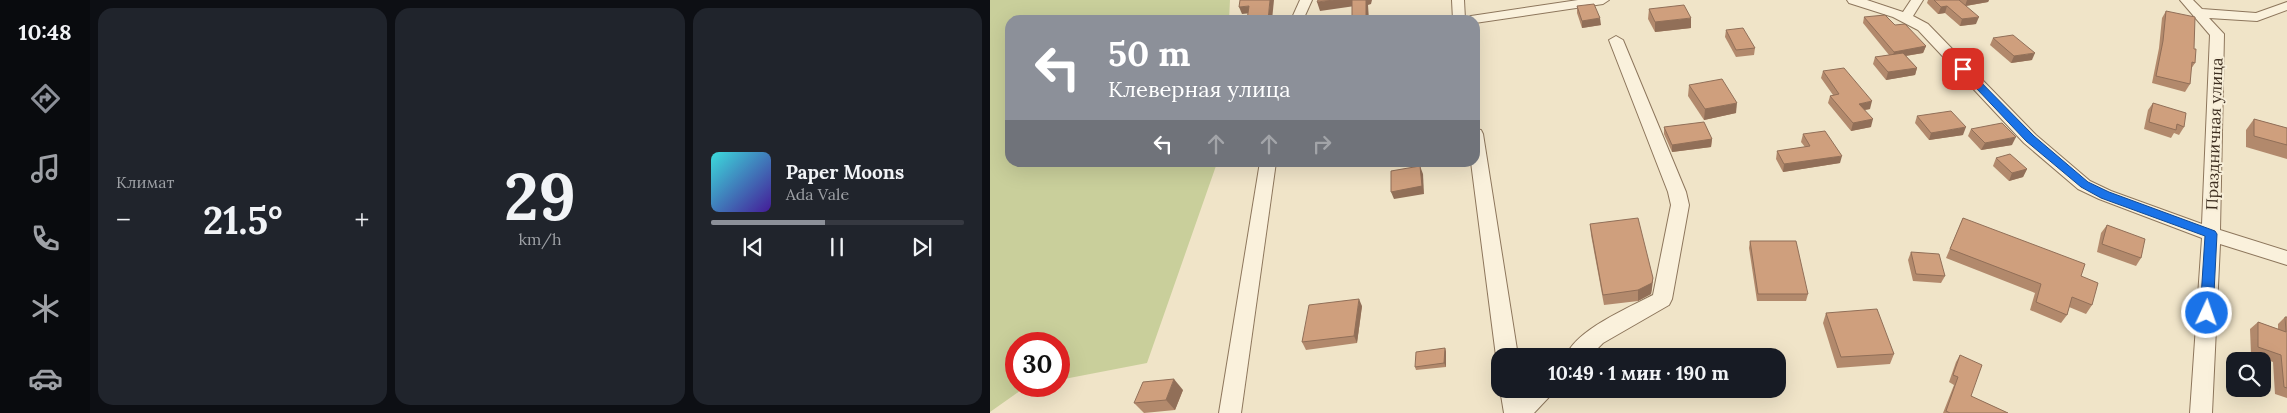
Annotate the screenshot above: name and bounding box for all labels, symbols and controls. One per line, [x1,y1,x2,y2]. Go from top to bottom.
text: 10:48 [18,18,72,46]
text: 50 m [1108,31,1191,76]
icon: left [1025,35,1090,100]
pin [1942,48,1984,90]
icon: arrive [1949,55,1977,83]
street label: Праздничная улица [2201,57,2227,211]
text: Клеверная улица [1108,75,1291,103]
icon: directions [28,81,63,116]
icon: left [1149,130,1177,158]
icon: ahead [1202,130,1230,158]
icon: ahead [1255,130,1283,158]
icon: right [1308,130,1336,158]
icon: music [28,151,63,186]
text: 29 [504,155,576,238]
text: Paper Moons [786,160,904,184]
text: Климат [116,172,174,192]
text: Ada Vale [786,184,849,204]
text: 21.5° [203,196,282,244]
text: − [116,202,131,238]
text: + [354,202,369,238]
icon: phone [28,221,63,256]
text: km/h [518,229,562,249]
icon: previous [739,233,767,261]
icon: pause [823,233,851,261]
icon: next [908,233,936,261]
position arrow [2180,286,2232,338]
icon: climate [28,291,63,326]
speed limit sign: 30 [1005,332,1070,397]
map controls [2226,352,2271,397]
button: search [2226,352,2271,397]
icon: car [28,361,63,396]
text: 10:49 · 1 мин · 190 m [1548,361,1729,385]

